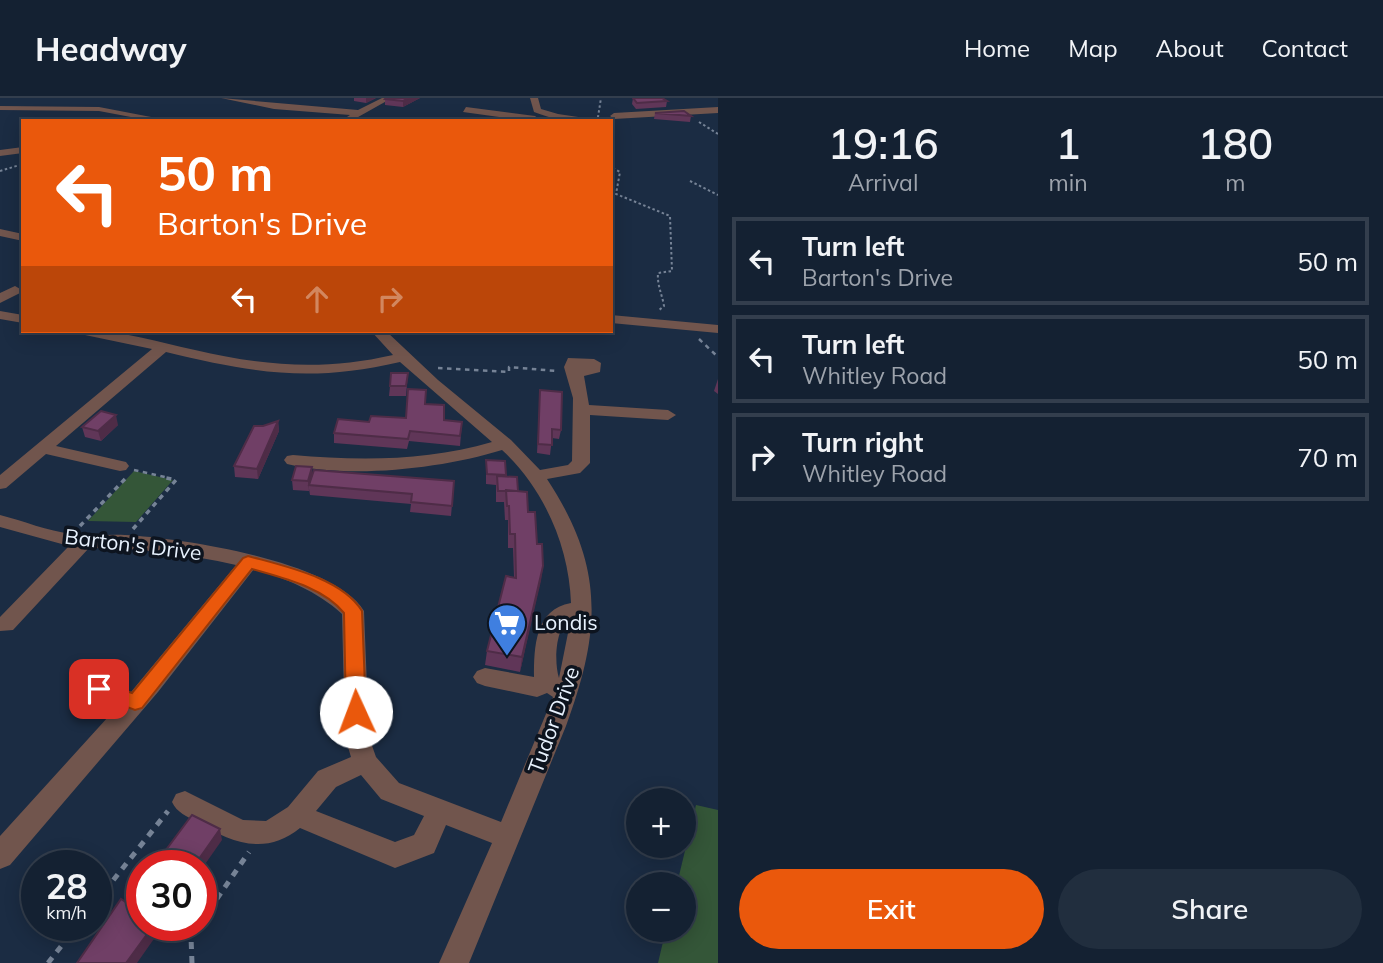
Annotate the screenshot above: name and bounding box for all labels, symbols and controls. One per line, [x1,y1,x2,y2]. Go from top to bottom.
text: Headway [35,28,187,69]
text: Home [964,33,1030,63]
text: Map [1068,33,1118,63]
text: About [1156,33,1224,63]
text: Contact [1262,33,1348,63]
text: 19:16 [828,117,939,170]
text: 1 [1055,117,1081,170]
text: 180 [1198,117,1273,170]
text: 50 m [157,142,273,203]
icon: left [42,147,133,238]
text: Arrival [848,168,918,197]
text: min [1048,168,1088,197]
text: m [1225,168,1245,197]
text: Barton's Drive [157,203,367,243]
text: Turn left [802,230,904,263]
icon: left [743,242,781,280]
text: 50 m [1297,245,1358,278]
text: Barton's Drive [802,263,953,292]
icon: left [225,280,263,318]
icon: ahead [298,280,336,318]
icon: right [371,280,409,318]
text: Turn left [802,328,904,361]
icon: left [743,340,781,378]
text: 50 m [1297,343,1358,376]
text: Whitley Road [802,361,947,390]
text: Turn right [802,426,923,459]
icon: right [743,438,781,476]
text: 70 m [1297,441,1358,474]
text: Whitley Road [802,459,947,488]
street label: Barton's Drive [63,523,203,565]
supermarket icon: Londis [486,602,528,657]
place label: Londis [534,609,598,635]
pin [69,659,129,719]
street label: Tudor Drive [522,663,584,777]
icon: arrive [80,670,118,708]
position arrow [319,675,393,749]
map controls [626,788,696,942]
button: + [626,788,696,858]
speed limit sign: 30 [126,850,217,941]
text: 28 [45,864,88,908]
button: Exit [739,869,1044,949]
button: Share [1058,869,1362,949]
button: − [626,872,696,942]
text: km/h [46,901,87,924]

